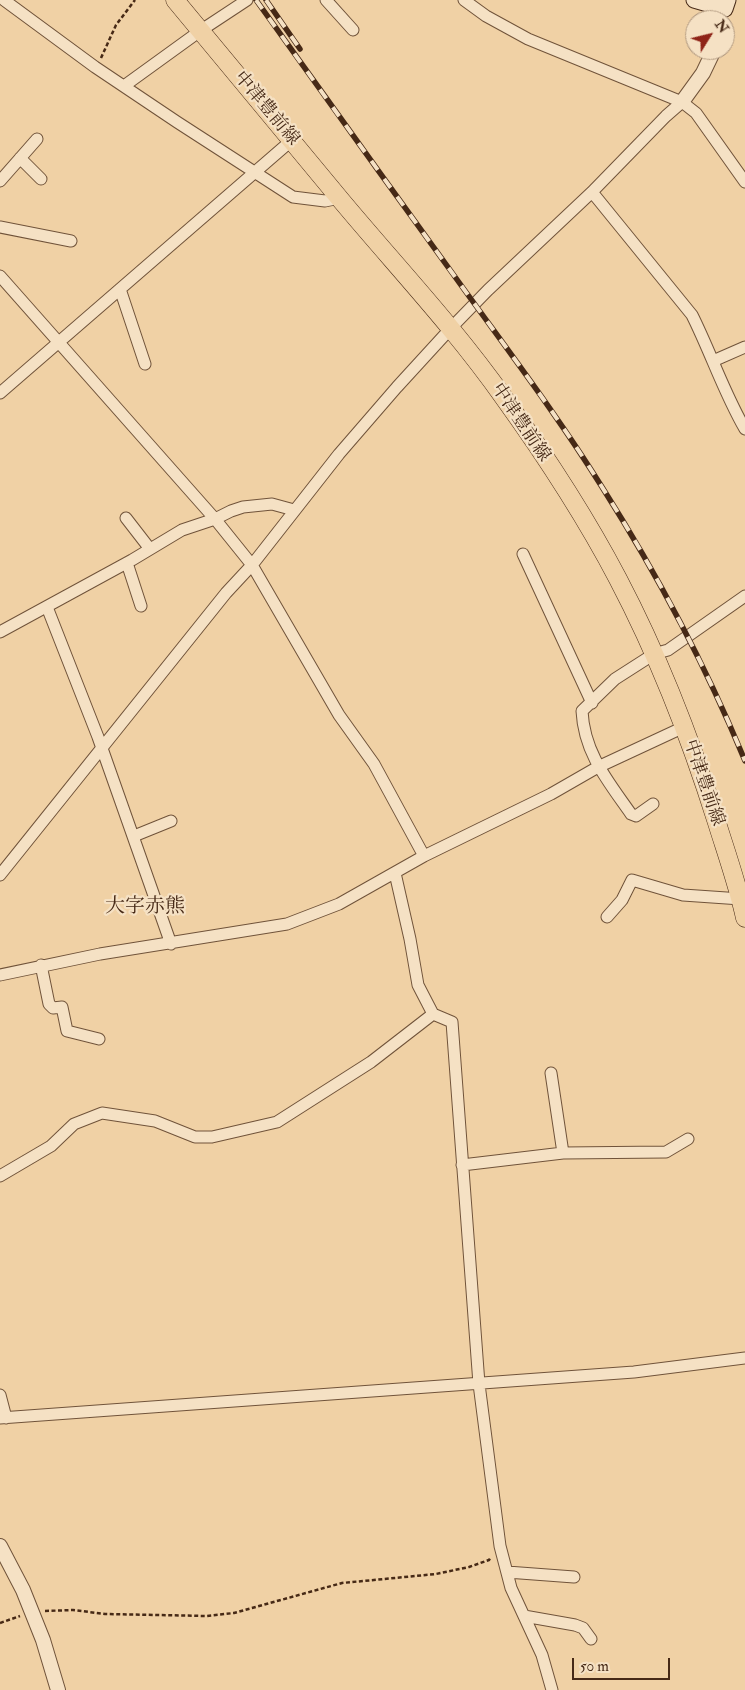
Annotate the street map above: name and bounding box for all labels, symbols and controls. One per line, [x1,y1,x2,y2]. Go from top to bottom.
north arrow [685,10,735,60]
text: N [711,16,732,37]
street label: 中津豊前線 [229,68,303,150]
street label: 中津豊前線 [486,380,554,466]
street label: 中津豊前線 [678,737,728,829]
district label: 大字赤熊 [105,896,185,920]
scale bar [575,1648,672,1680]
text: 50 m [580,1657,609,1676]

